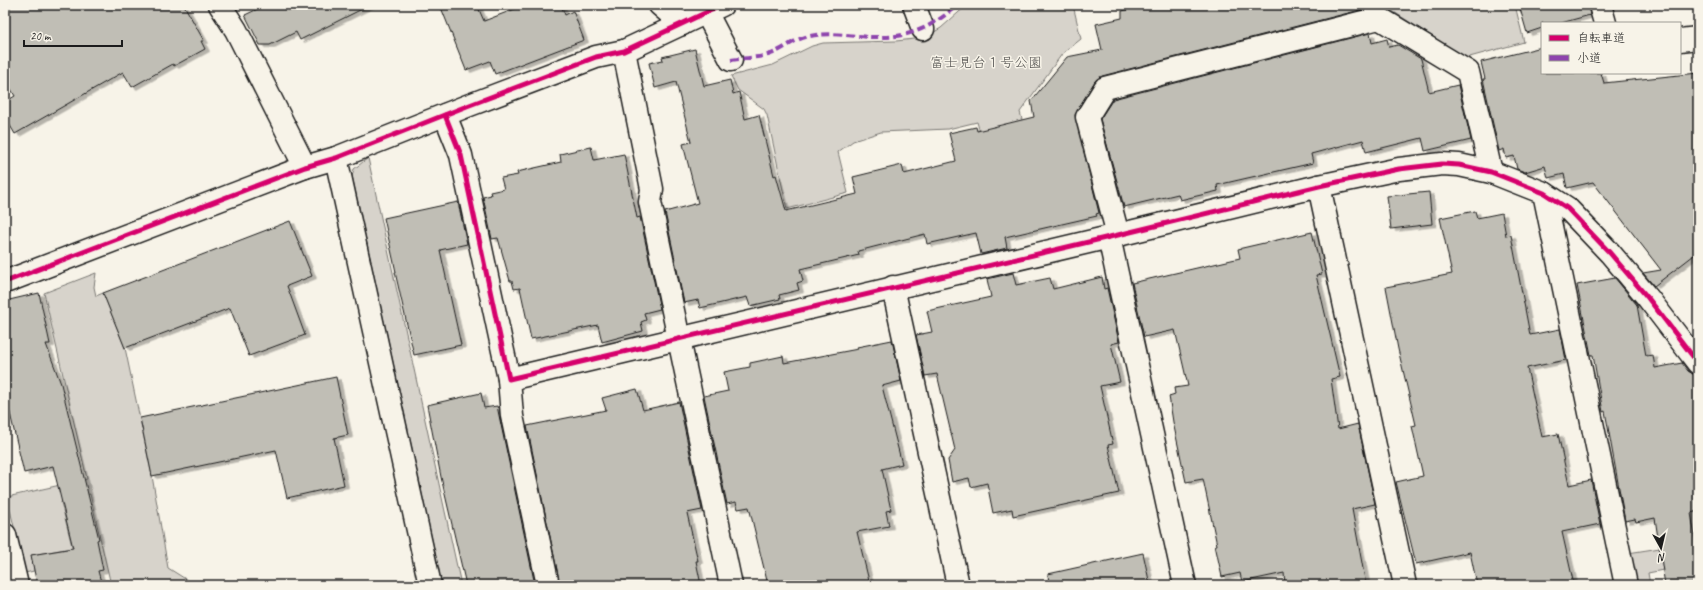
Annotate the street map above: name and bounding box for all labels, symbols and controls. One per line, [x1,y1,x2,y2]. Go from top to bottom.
scale bar [24,22,122,48]
legend [1541,22,1681,74]
text: 20 m [30,28,52,44]
text: 自転車道 [1577,30,1625,46]
text: 小道 [1577,50,1601,66]
park label: 富士見台１号公園 [930,54,1042,71]
north arrow [1641,528,1681,568]
text: N [1656,550,1667,566]

